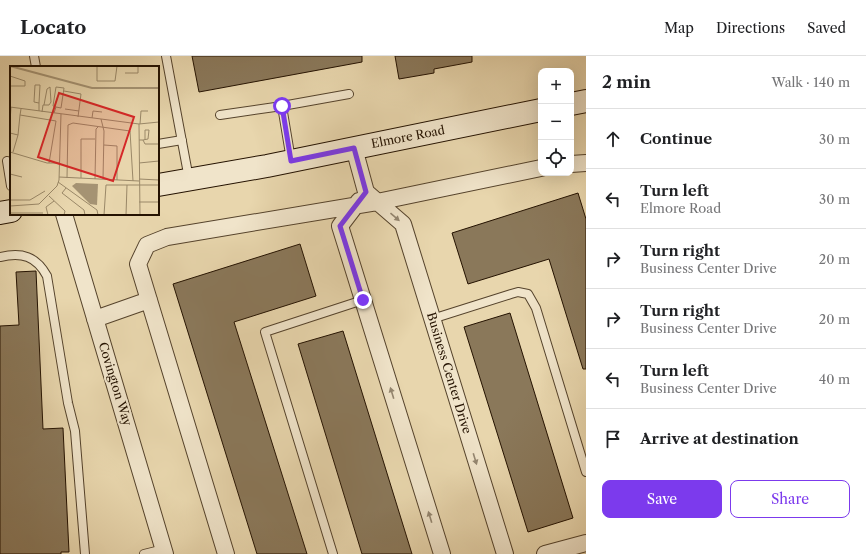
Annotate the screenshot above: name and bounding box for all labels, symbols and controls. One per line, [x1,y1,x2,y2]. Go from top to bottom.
text: Locato [20,16,86,39]
text: Map [664,19,694,37]
text: Directions [716,19,785,37]
text: Saved [807,19,846,37]
inset map [10,66,159,215]
map controls [538,68,574,176]
button: + [538,68,574,104]
text: 2 min [602,72,651,92]
text: Walk · 140 m [772,74,850,90]
route start [273,97,291,115]
button: − [538,104,574,140]
street label: Elmore Road [370,122,447,151]
icon: ahead [602,128,624,150]
text: Continue [640,129,712,148]
text: 30 m [819,131,850,147]
button: locate [538,140,574,176]
text: Turn left [640,181,709,200]
icon: left [602,188,624,210]
text: 30 m [819,191,850,207]
text: Elmore Road [640,200,721,216]
one-way arrow [390,213,400,222]
text: Turn right [640,241,720,260]
icon: right [602,248,624,270]
text: 20 m [819,251,850,267]
text: Business Center Drive [640,260,777,276]
route end [354,291,372,309]
text: Turn right [640,301,720,320]
icon: right [602,308,624,330]
street label: Business Center Drive [424,310,475,436]
text: 20 m [819,311,850,327]
text: Business Center Drive [640,320,777,336]
street label: Covington Way [96,340,135,428]
text: Turn left [640,361,709,380]
icon: left [602,368,624,390]
text: 40 m [819,371,850,387]
text: Business Center Drive [640,380,777,396]
one-way arrow [389,386,395,398]
icon: arrive [602,428,624,450]
text: Arrive at destination [640,429,799,448]
one-way arrow [472,453,478,465]
button: Save [602,480,722,518]
button: Share [730,480,850,518]
one-way arrow [427,510,433,522]

